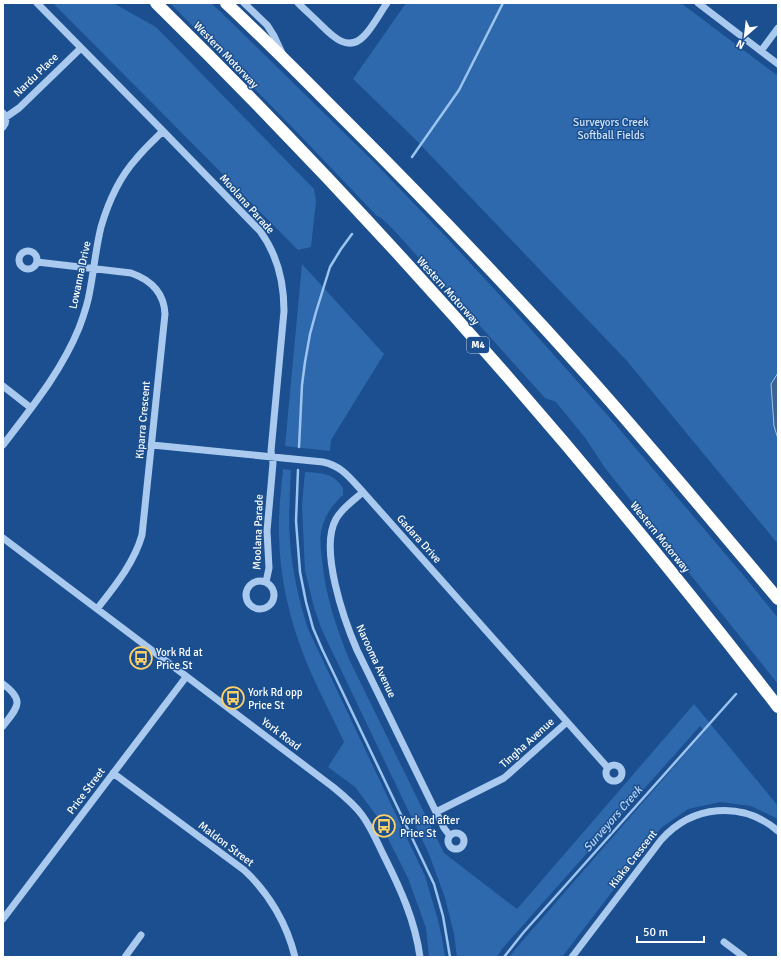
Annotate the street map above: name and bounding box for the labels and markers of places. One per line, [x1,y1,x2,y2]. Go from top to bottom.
bus stop icon: York Rd at Price St [128,645,154,671]
place label: York Rd at Price St [156,646,203,672]
bus stop icon: York Rd opp Price St [220,685,246,711]
place label: York Rd opp Price St [248,686,303,712]
bus stop icon: York Rd after Price St [371,813,397,839]
place label: York Rd after Price St [400,814,460,840]

